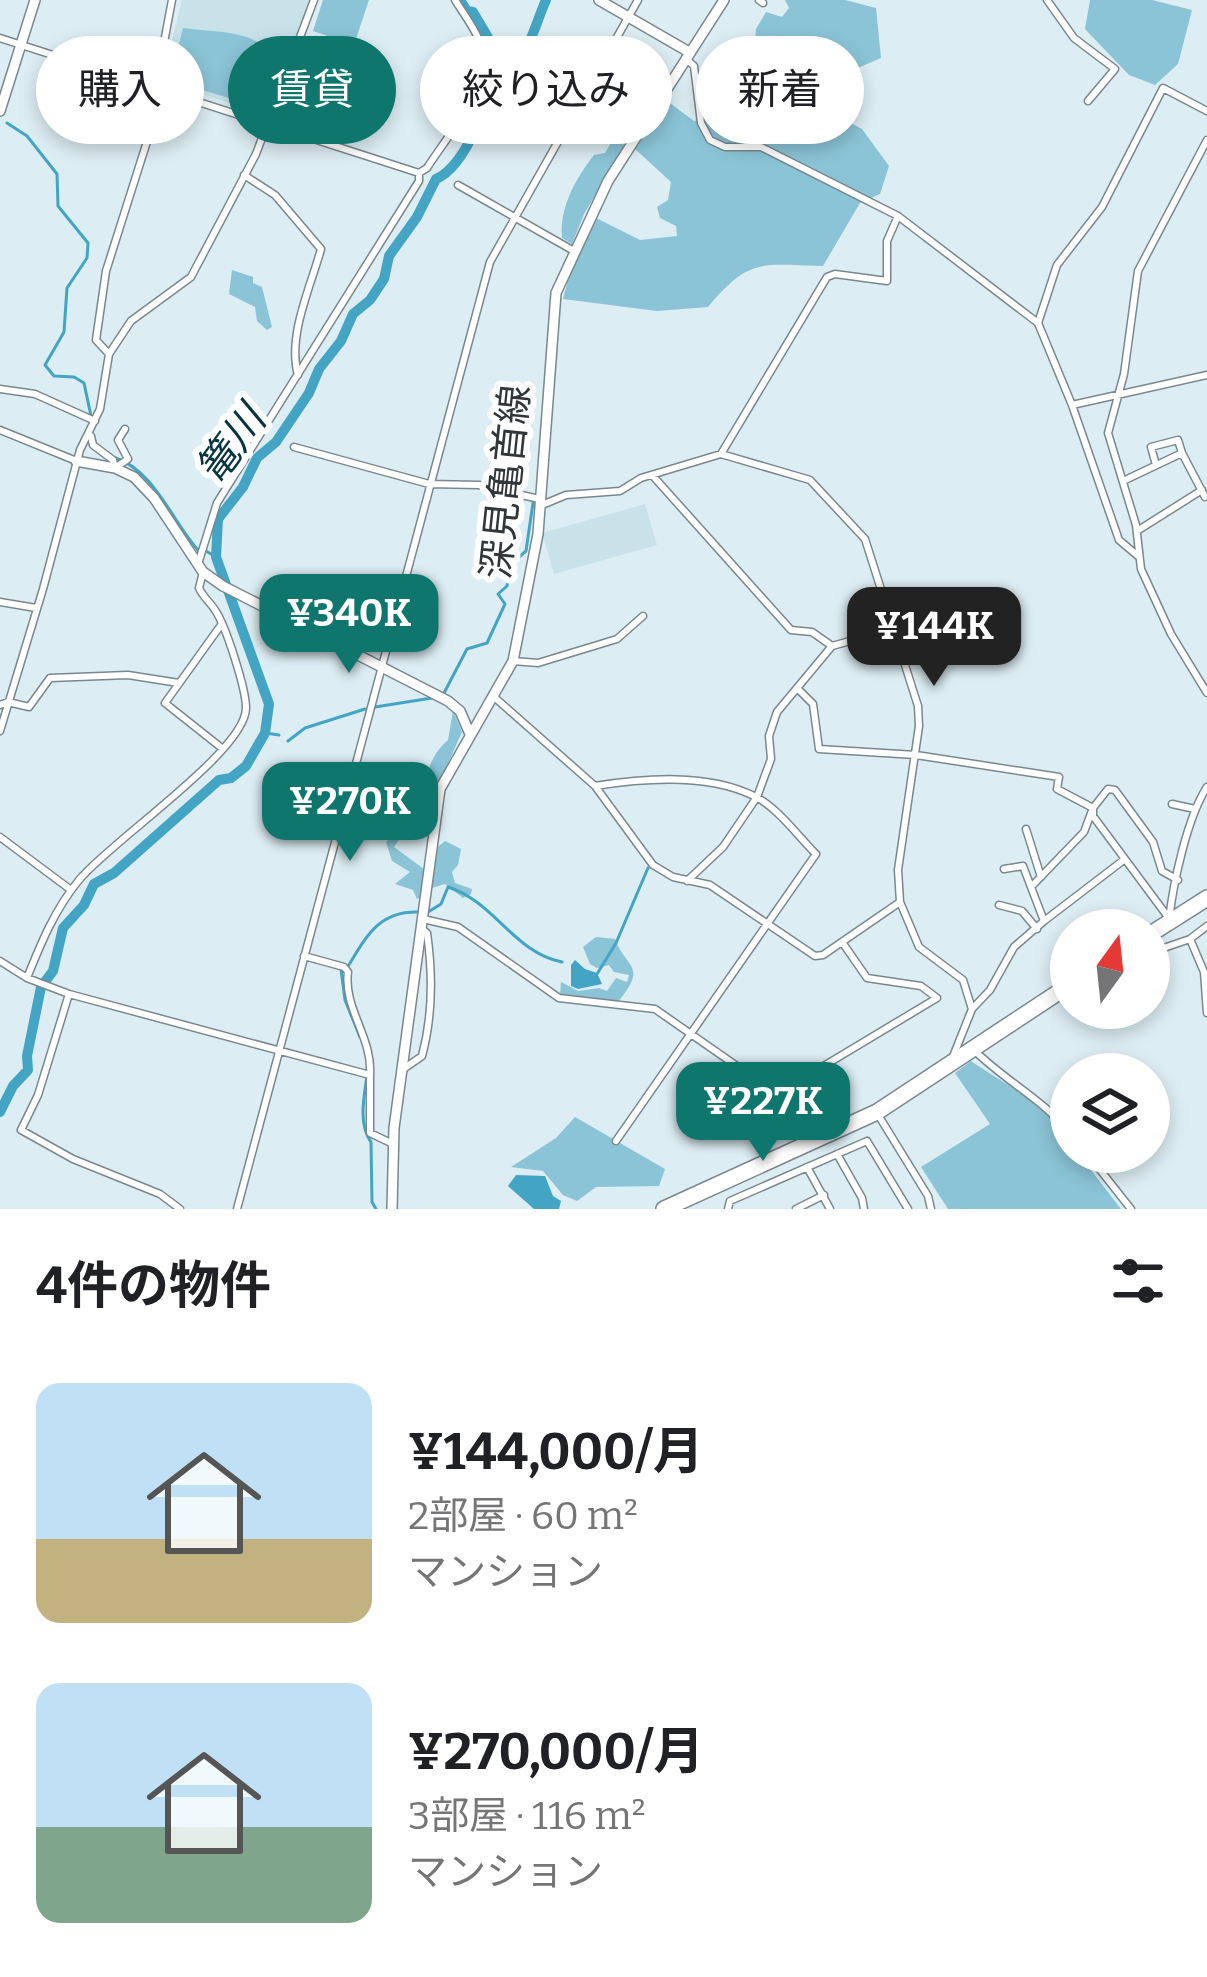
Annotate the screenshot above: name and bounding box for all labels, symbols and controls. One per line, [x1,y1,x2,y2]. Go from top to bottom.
chip: 購入 [36,36,204,144]
chip: 賃貸 [228,36,396,144]
chip: 絞り込み [420,36,672,144]
chip: 新着 [696,36,864,144]
street label: 深見亀首線 [473,383,539,581]
water label: 篭川 [186,393,278,494]
pin: ¥340K [265,574,433,676]
pin: ¥144K [850,587,1018,689]
text: ¥340K [286,590,412,636]
text: ¥144K [874,603,994,649]
pin: ¥270K [266,762,434,864]
text: ¥270K [289,778,411,824]
north arrow [1050,909,1170,1029]
map controls [1050,909,1170,1173]
button: layers [1050,1053,1170,1173]
pin: ¥227K [679,1062,847,1164]
text: ¥227K [703,1078,823,1124]
icon: filters [1105,1248,1171,1314]
text: 4件の物件 [36,1255,271,1317]
text: ¥144,000/月 [408,1421,704,1483]
icon: home [132,1431,276,1575]
text: 2部屋 · 60 m² [408,1493,638,1539]
text: マンション [408,1549,603,1595]
text: ¥270,000/月 [408,1721,704,1783]
icon: home [132,1731,276,1875]
text: 3部屋 · 116 m² [408,1793,645,1839]
text: マンション [408,1849,603,1895]

